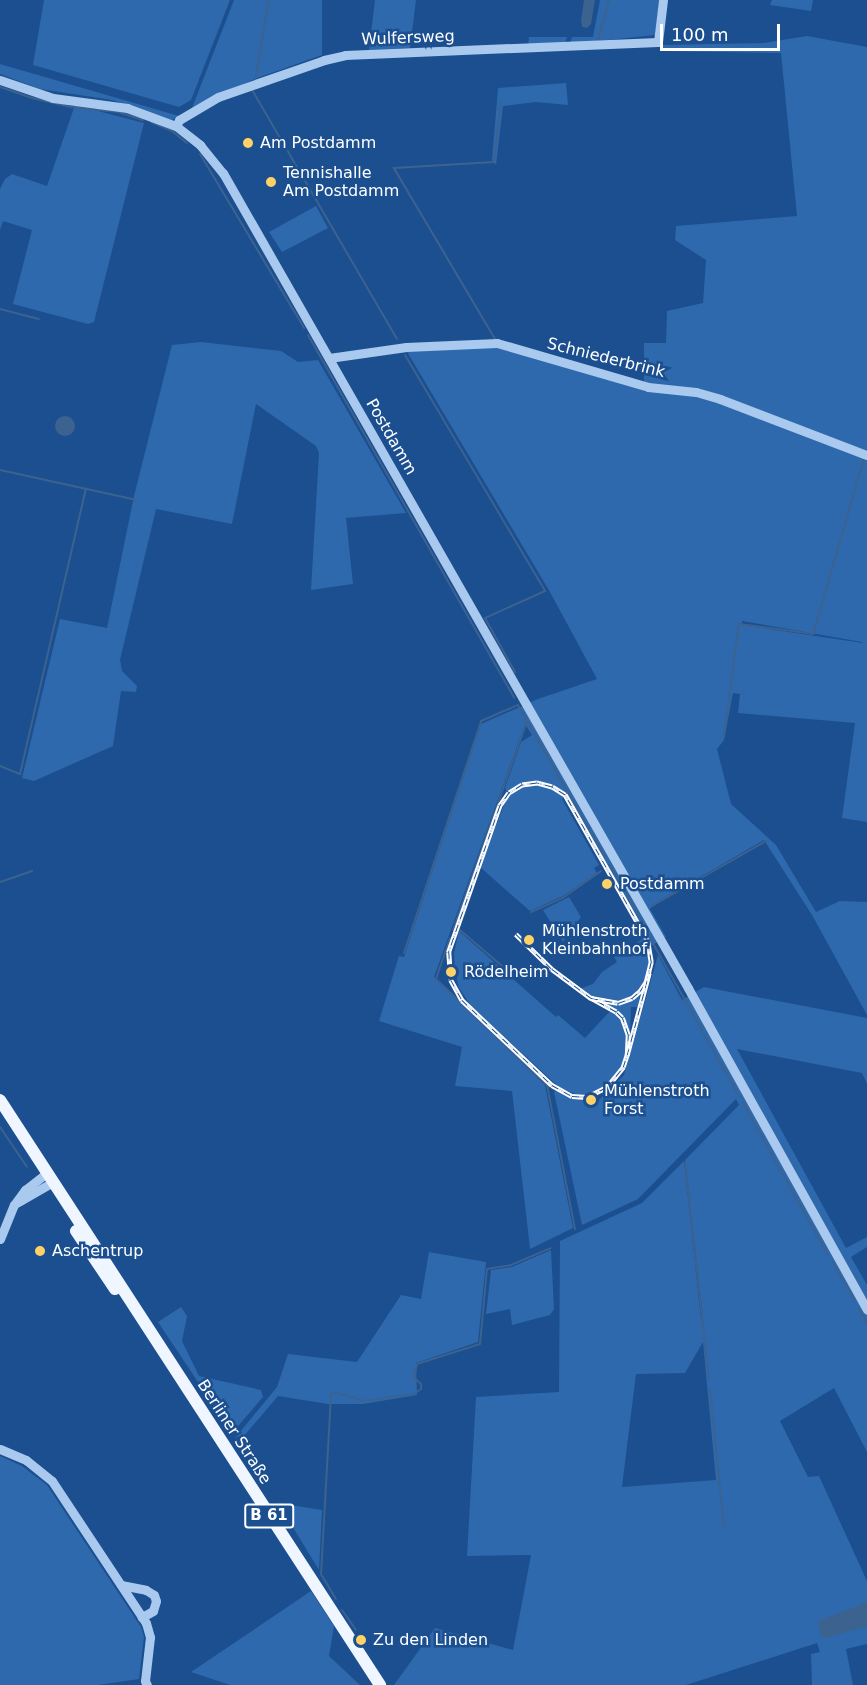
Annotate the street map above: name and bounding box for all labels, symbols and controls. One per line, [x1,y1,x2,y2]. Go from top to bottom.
scale bar [663,12,783,50]
text: 100 m [671,24,729,45]
street label: Wulfersweg [361,27,455,49]
place label: Am Postdamm [260,133,376,153]
marker: Am Postdamm [241,136,255,150]
place label: Tennishalle Am Postdamm [283,163,399,201]
marker: Tennishalle Am Postdamm [264,175,278,189]
street label: Schniederbrink [545,334,667,382]
street label: Postdamm [362,396,420,478]
place label: Postdamm [620,874,705,894]
marker: Postdamm [598,875,616,893]
place label: Mühlenstroth Kleinbahnhof [542,921,648,959]
marker: Mühlenstroth Kleinbahnhof [520,931,538,949]
place label: Rödelheim [464,962,549,982]
marker: Rödelheim [442,963,460,981]
place label: Mühlenstroth Forst [604,1081,710,1119]
marker: Mühlenstroth Forst [582,1091,600,1109]
place label: Aschentrup [52,1241,143,1261]
marker: Aschentrup [33,1244,47,1258]
street label: Berliner Straße [193,1376,275,1488]
road number: B 61 [244,1504,294,1528]
place label: Zu den Linden [373,1630,488,1650]
marker: Zu den Linden [354,1633,368,1647]

